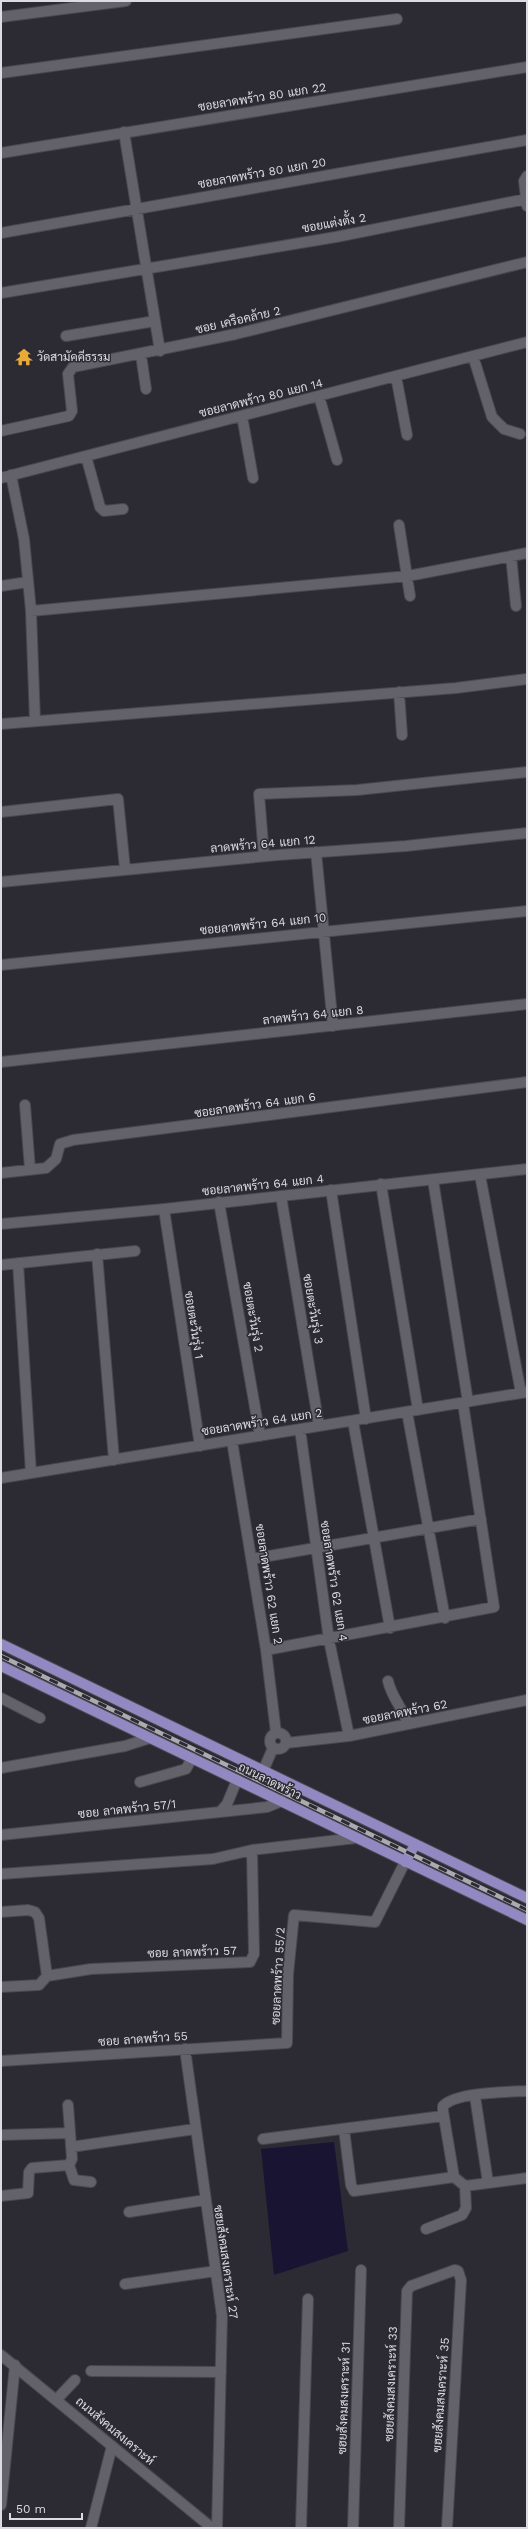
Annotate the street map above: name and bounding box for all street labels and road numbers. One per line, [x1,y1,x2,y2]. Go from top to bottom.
street label: ซอยลาดพร้าว 80 แยก 22 [197,80,327,114]
street label: ซอยลาดพร้าว 80 แยก 20 [197,155,327,191]
street label: ซอยแต่งตั้ง 2 [300,207,367,236]
street label: ซอย เครือคล้าย 2 [194,303,282,337]
street label: ซอยลาดพร้าว 80 แยก 14 [198,376,324,420]
street label: ลาดพร้าว 64 แยก 12 [210,832,316,856]
street label: ซอยลาดพร้าว 64 แยก 10 [199,910,327,938]
street label: ลาดพร้าว 64 แยก 8 [262,1003,364,1027]
street label: ซอยลาดพร้าว 64 แยก 6 [193,1090,317,1120]
street label: ซอยลาดพร้าว 64 แยก 4 [201,1172,325,1198]
street label: ซอยตะวันรุ่ง 3 [298,1273,326,1346]
street label: ซอยตะวันรุ่ง 2 [238,1281,266,1354]
street label: ซอยตะวันรุ่ง 1 [180,1290,206,1360]
street label: ซอยลาดพร้าว 64 แยก 2 [201,1406,323,1438]
street label: ซอยลาดพร้าว 62 แยก 4 [318,1520,350,1642]
street label: ซอยลาดพร้าว 62 แยก 2 [253,1523,285,1645]
street label: ซอยลาดพร้าว 62 [361,1697,449,1727]
street label: ถนนลาดพร้าว [236,1760,304,1802]
street label: ซอย ลาดพร้าว 57/1 [77,1797,177,1821]
street label: ซอยลาดพร้าว 55/2 [268,1927,288,2025]
street label: ซอย ลาดพร้าว 57 [147,1943,237,1961]
street label: ซอย ลาดพร้าว 55 [98,2029,188,2049]
street label: ซฮยสังคมสงเคราะห์ 27 [211,2204,242,2320]
street label: ซฮยสังคมสงเคราะห์ 33 [381,2326,400,2442]
street label: ซฮยสังคมสงเคราะห์ 35 [429,2337,452,2453]
street label: ซฮยสังคมสงเคราะห์ 31 [334,2341,353,2455]
street label: ถนนสังคมสงเคราะห์ [73,2393,158,2468]

